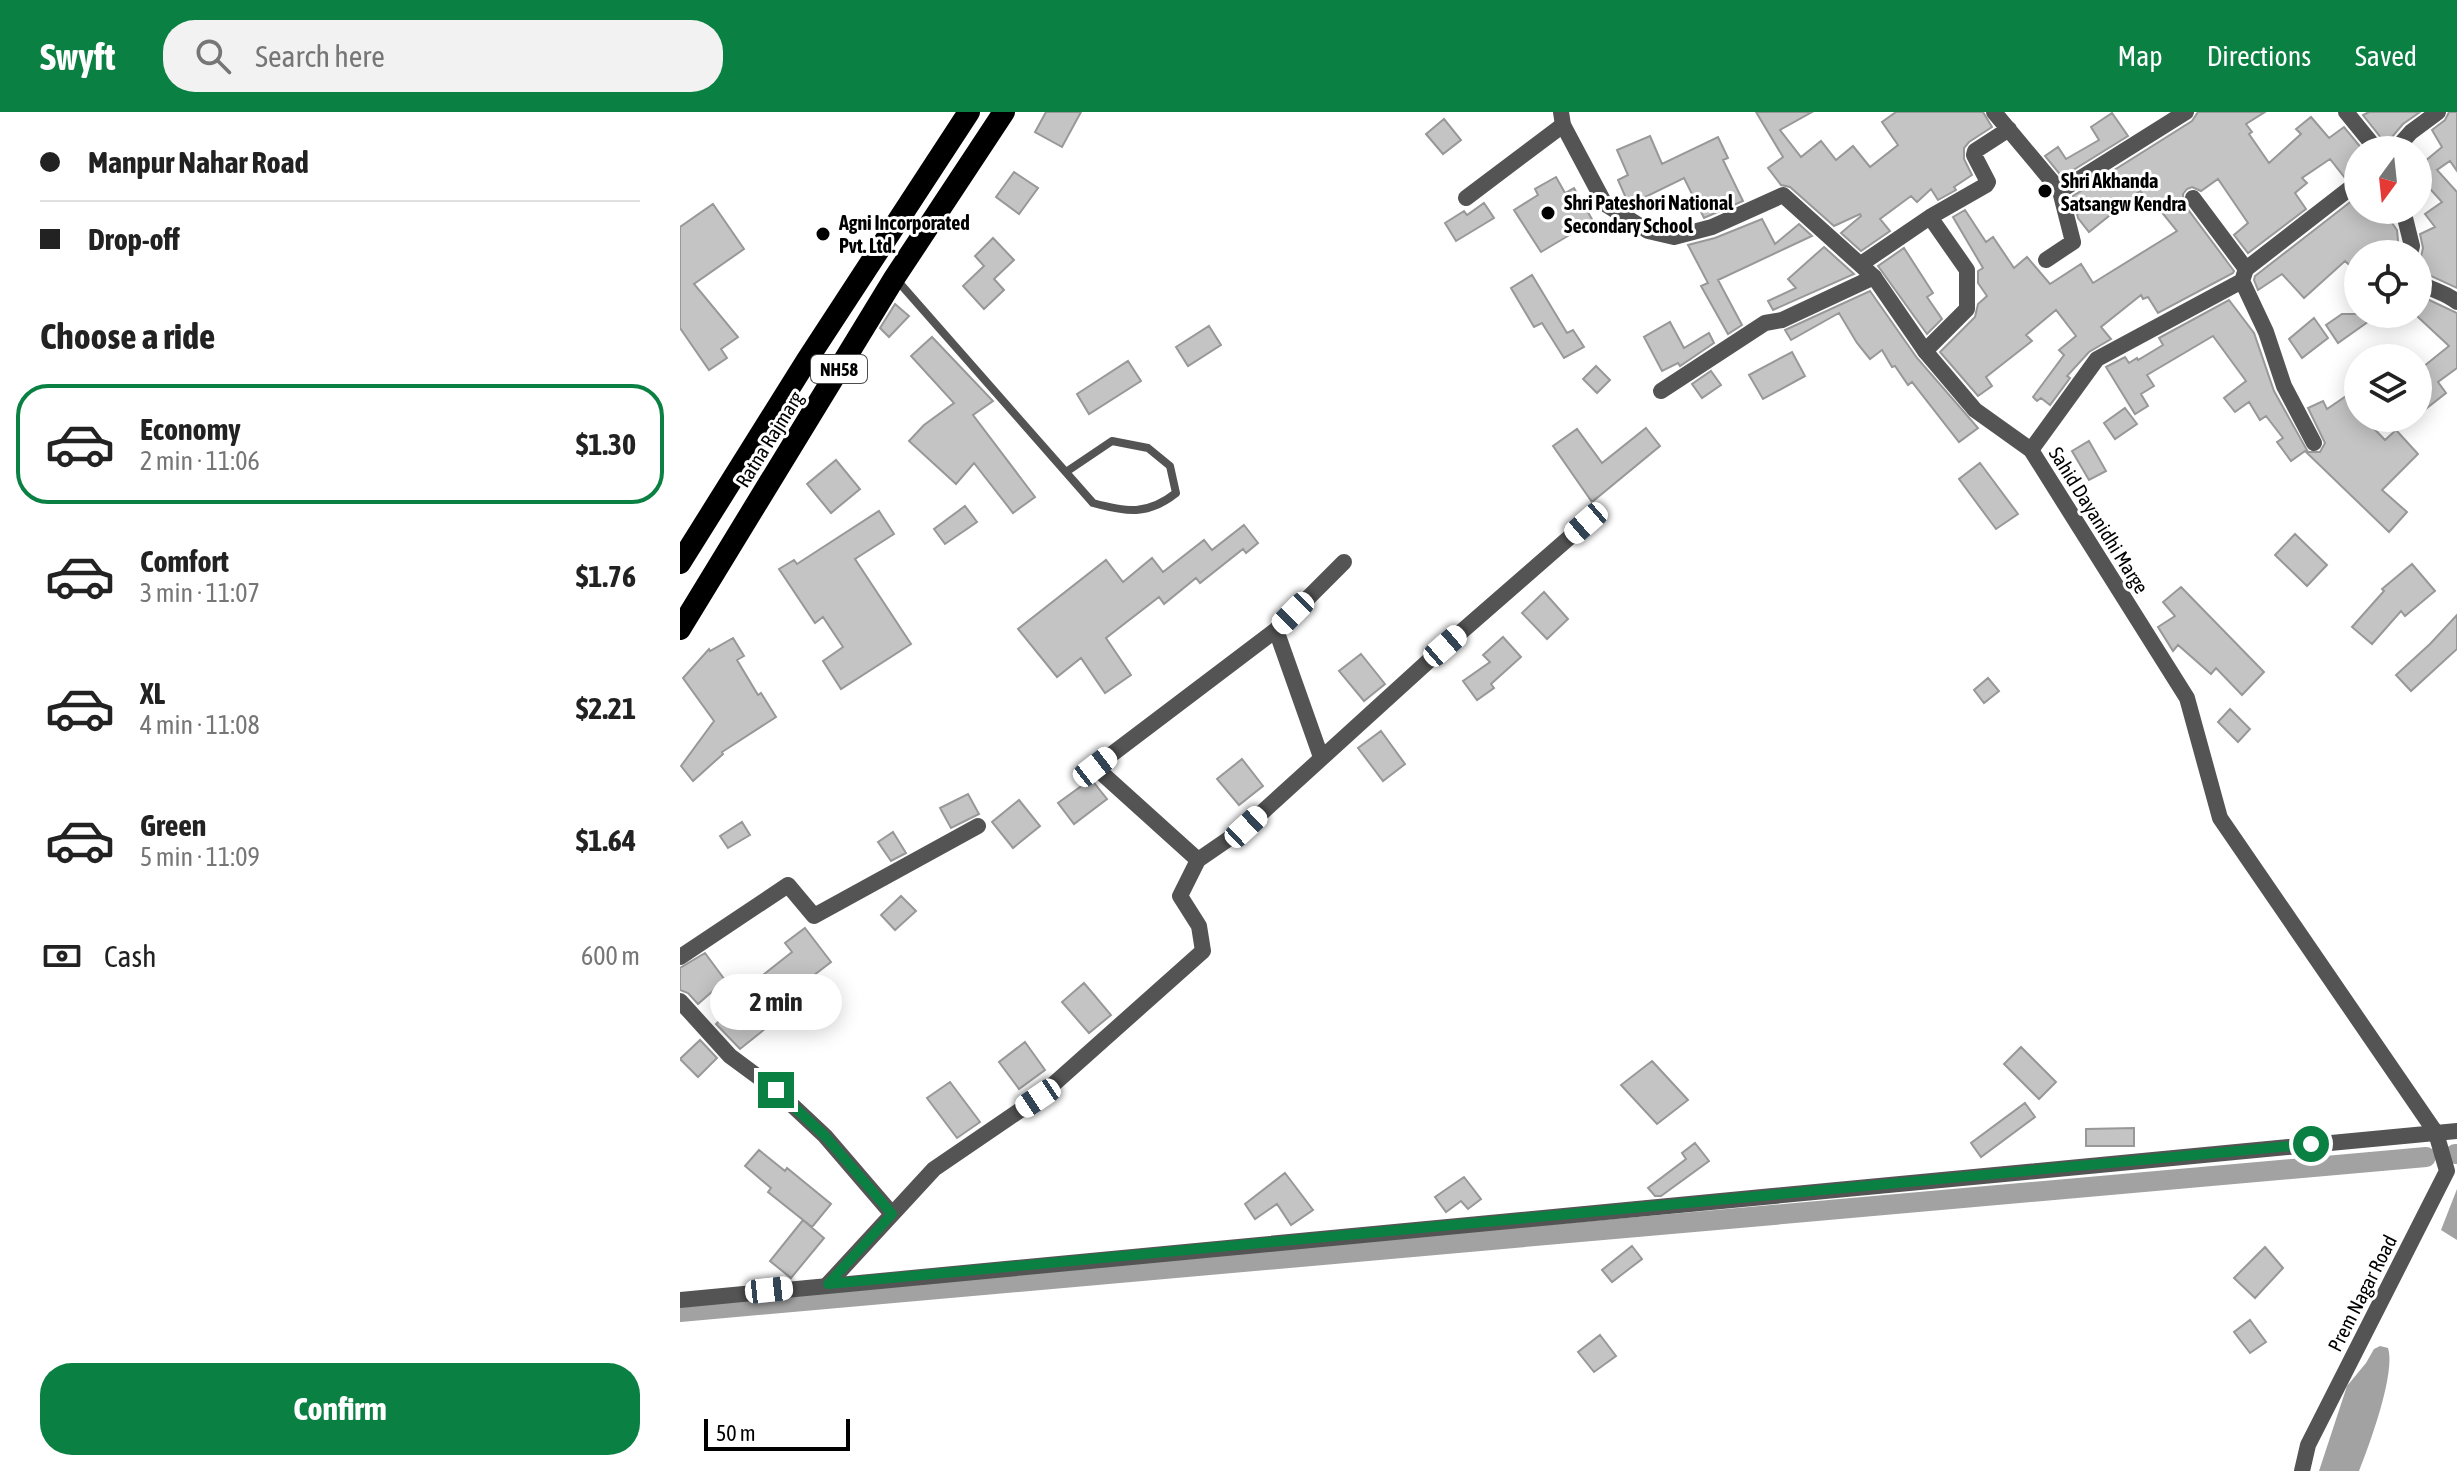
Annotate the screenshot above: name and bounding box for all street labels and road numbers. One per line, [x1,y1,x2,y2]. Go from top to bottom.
road number: NH58 [811,355,867,383]
street label: Ratna Rajmarg [731,387,808,491]
street label: Sahid Dayanidhi Marge [2045,443,2153,597]
street label: Prem Nagar Road [2323,1231,2401,1355]

